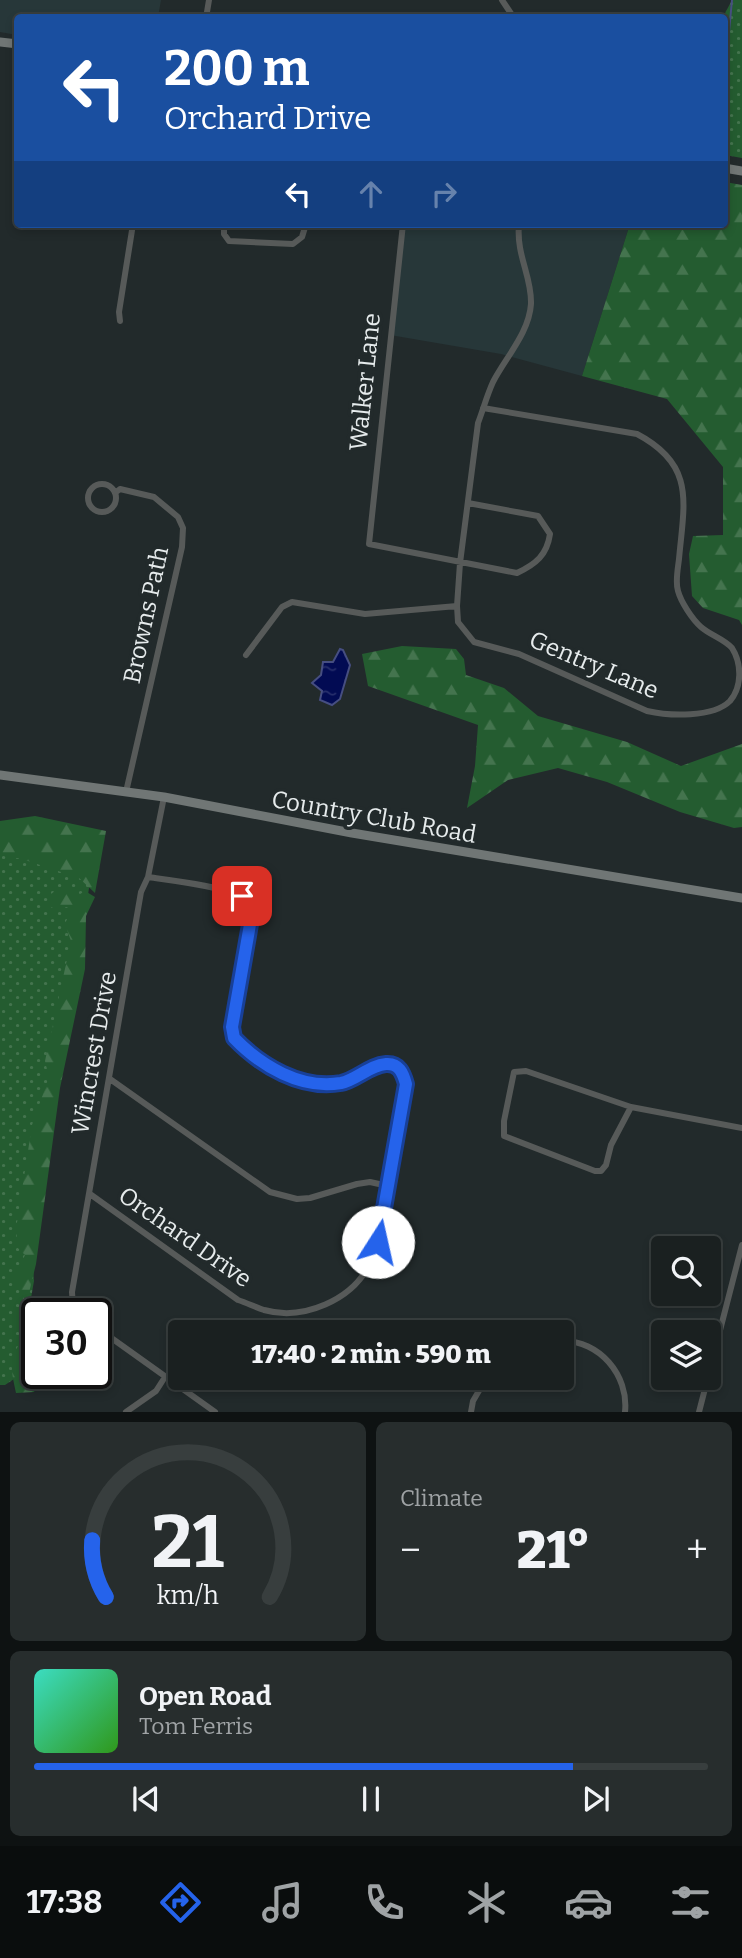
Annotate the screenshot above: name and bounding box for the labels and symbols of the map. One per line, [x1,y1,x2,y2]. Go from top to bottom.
street label: Walker Lane [344,312,386,452]
street label: Browns Path [118,544,174,686]
street label: Gentry Lane [525,625,663,705]
street label: Country Club Road [269,785,479,849]
pin [212,866,272,926]
street label: Wincrest Drive [66,969,122,1137]
street label: Orchard Drive [113,1181,257,1293]
position arrow [341,1205,415,1279]
speed limit sign: 30 [21,1298,112,1389]

